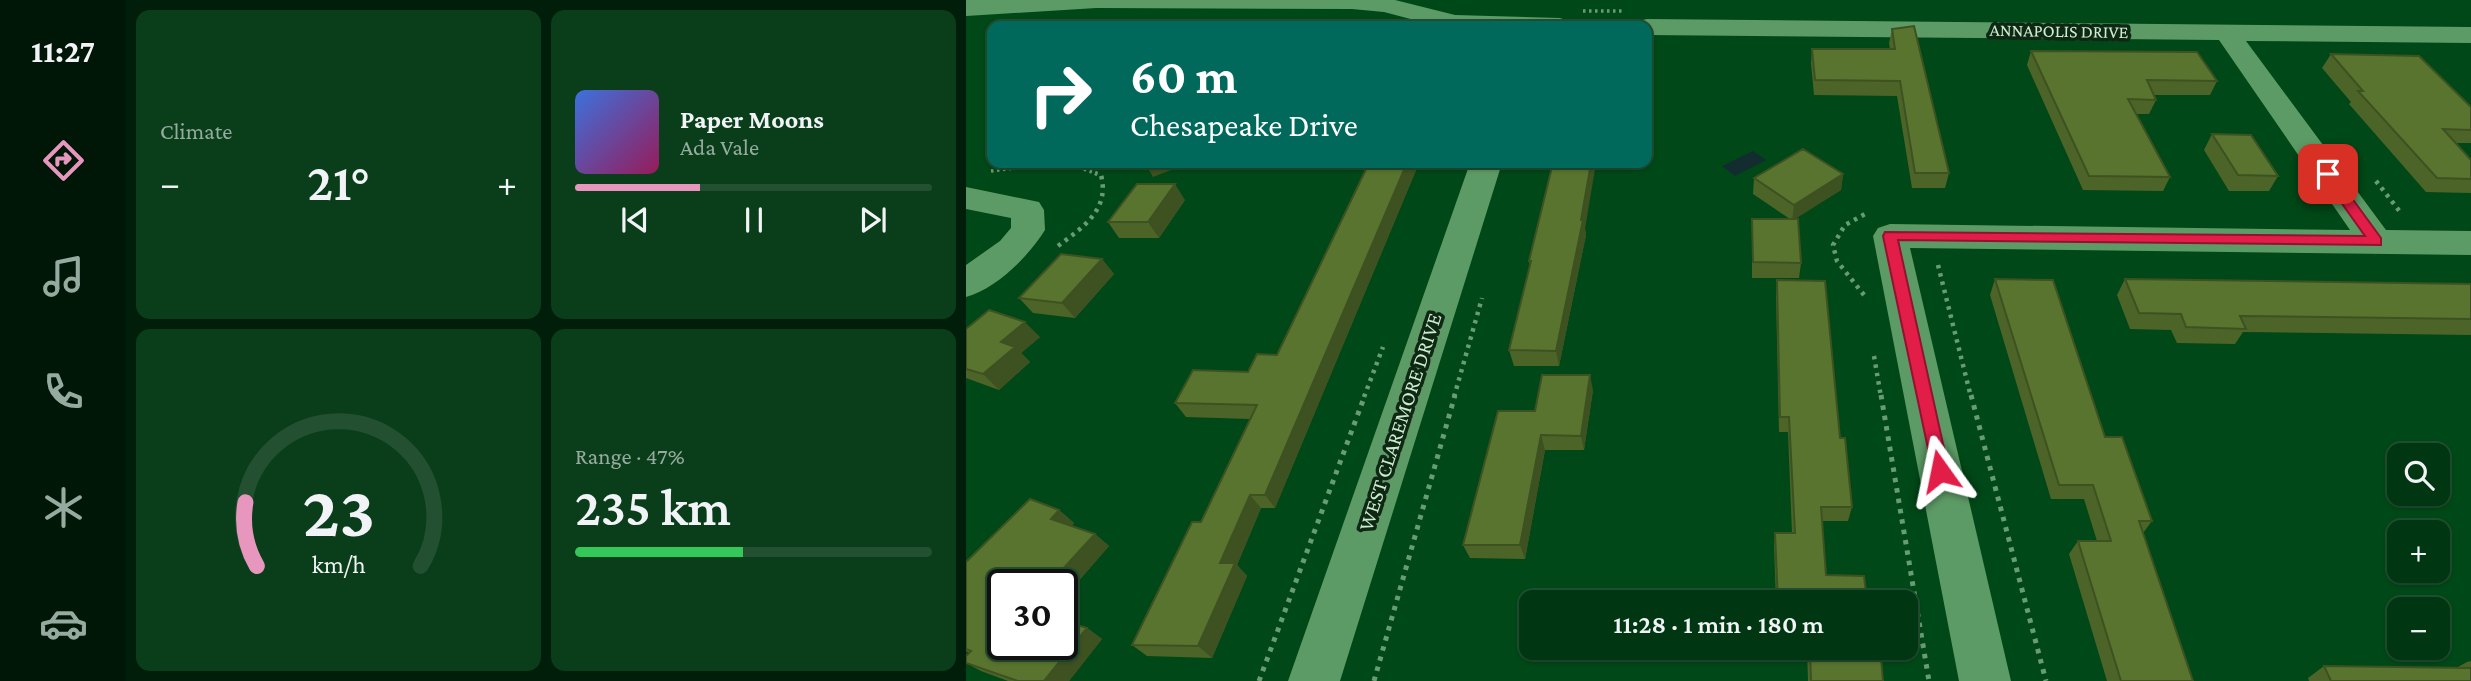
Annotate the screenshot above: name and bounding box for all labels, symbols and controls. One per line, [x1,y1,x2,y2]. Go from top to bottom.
street label: ANNAPOLIS DRIVE [1989,20,2129,42]
text: 11:27 [31,33,95,69]
icon: right [1015,49,1106,140]
text: 60 m [1130,49,1237,104]
text: Paper Moons [680,105,824,134]
text: Chesapeake Drive [1130,107,1358,143]
text: Climate [160,118,232,144]
text: Ada Vale [680,134,759,160]
icon: directions [39,136,88,185]
pin [2298,144,2358,204]
text: 21° [307,153,370,211]
icon: arrive [2309,155,2347,193]
text: − [160,162,180,204]
text: + [497,162,517,204]
icon: previous [616,201,654,239]
icon: pause [735,201,773,239]
icon: next [854,201,892,239]
icon: music [39,252,88,301]
street label: WEST CLAREMORE DRIVE [1353,310,1447,534]
icon: phone [39,367,88,416]
position arrow [1903,434,1977,508]
text: Range · 47% [575,443,685,469]
map controls [2387,443,2450,660]
button: search [2387,443,2450,506]
text: 23 [302,471,375,552]
text: 235 km [575,478,731,536]
icon: climate [39,483,88,532]
button: + [2387,520,2450,583]
text: km/h [312,551,365,578]
speed limit sign: 30 [987,569,1078,660]
button: − [2387,597,2450,660]
icon: car [39,599,88,648]
text: 11:28 · 1 min · 180 m [1613,610,1824,639]

